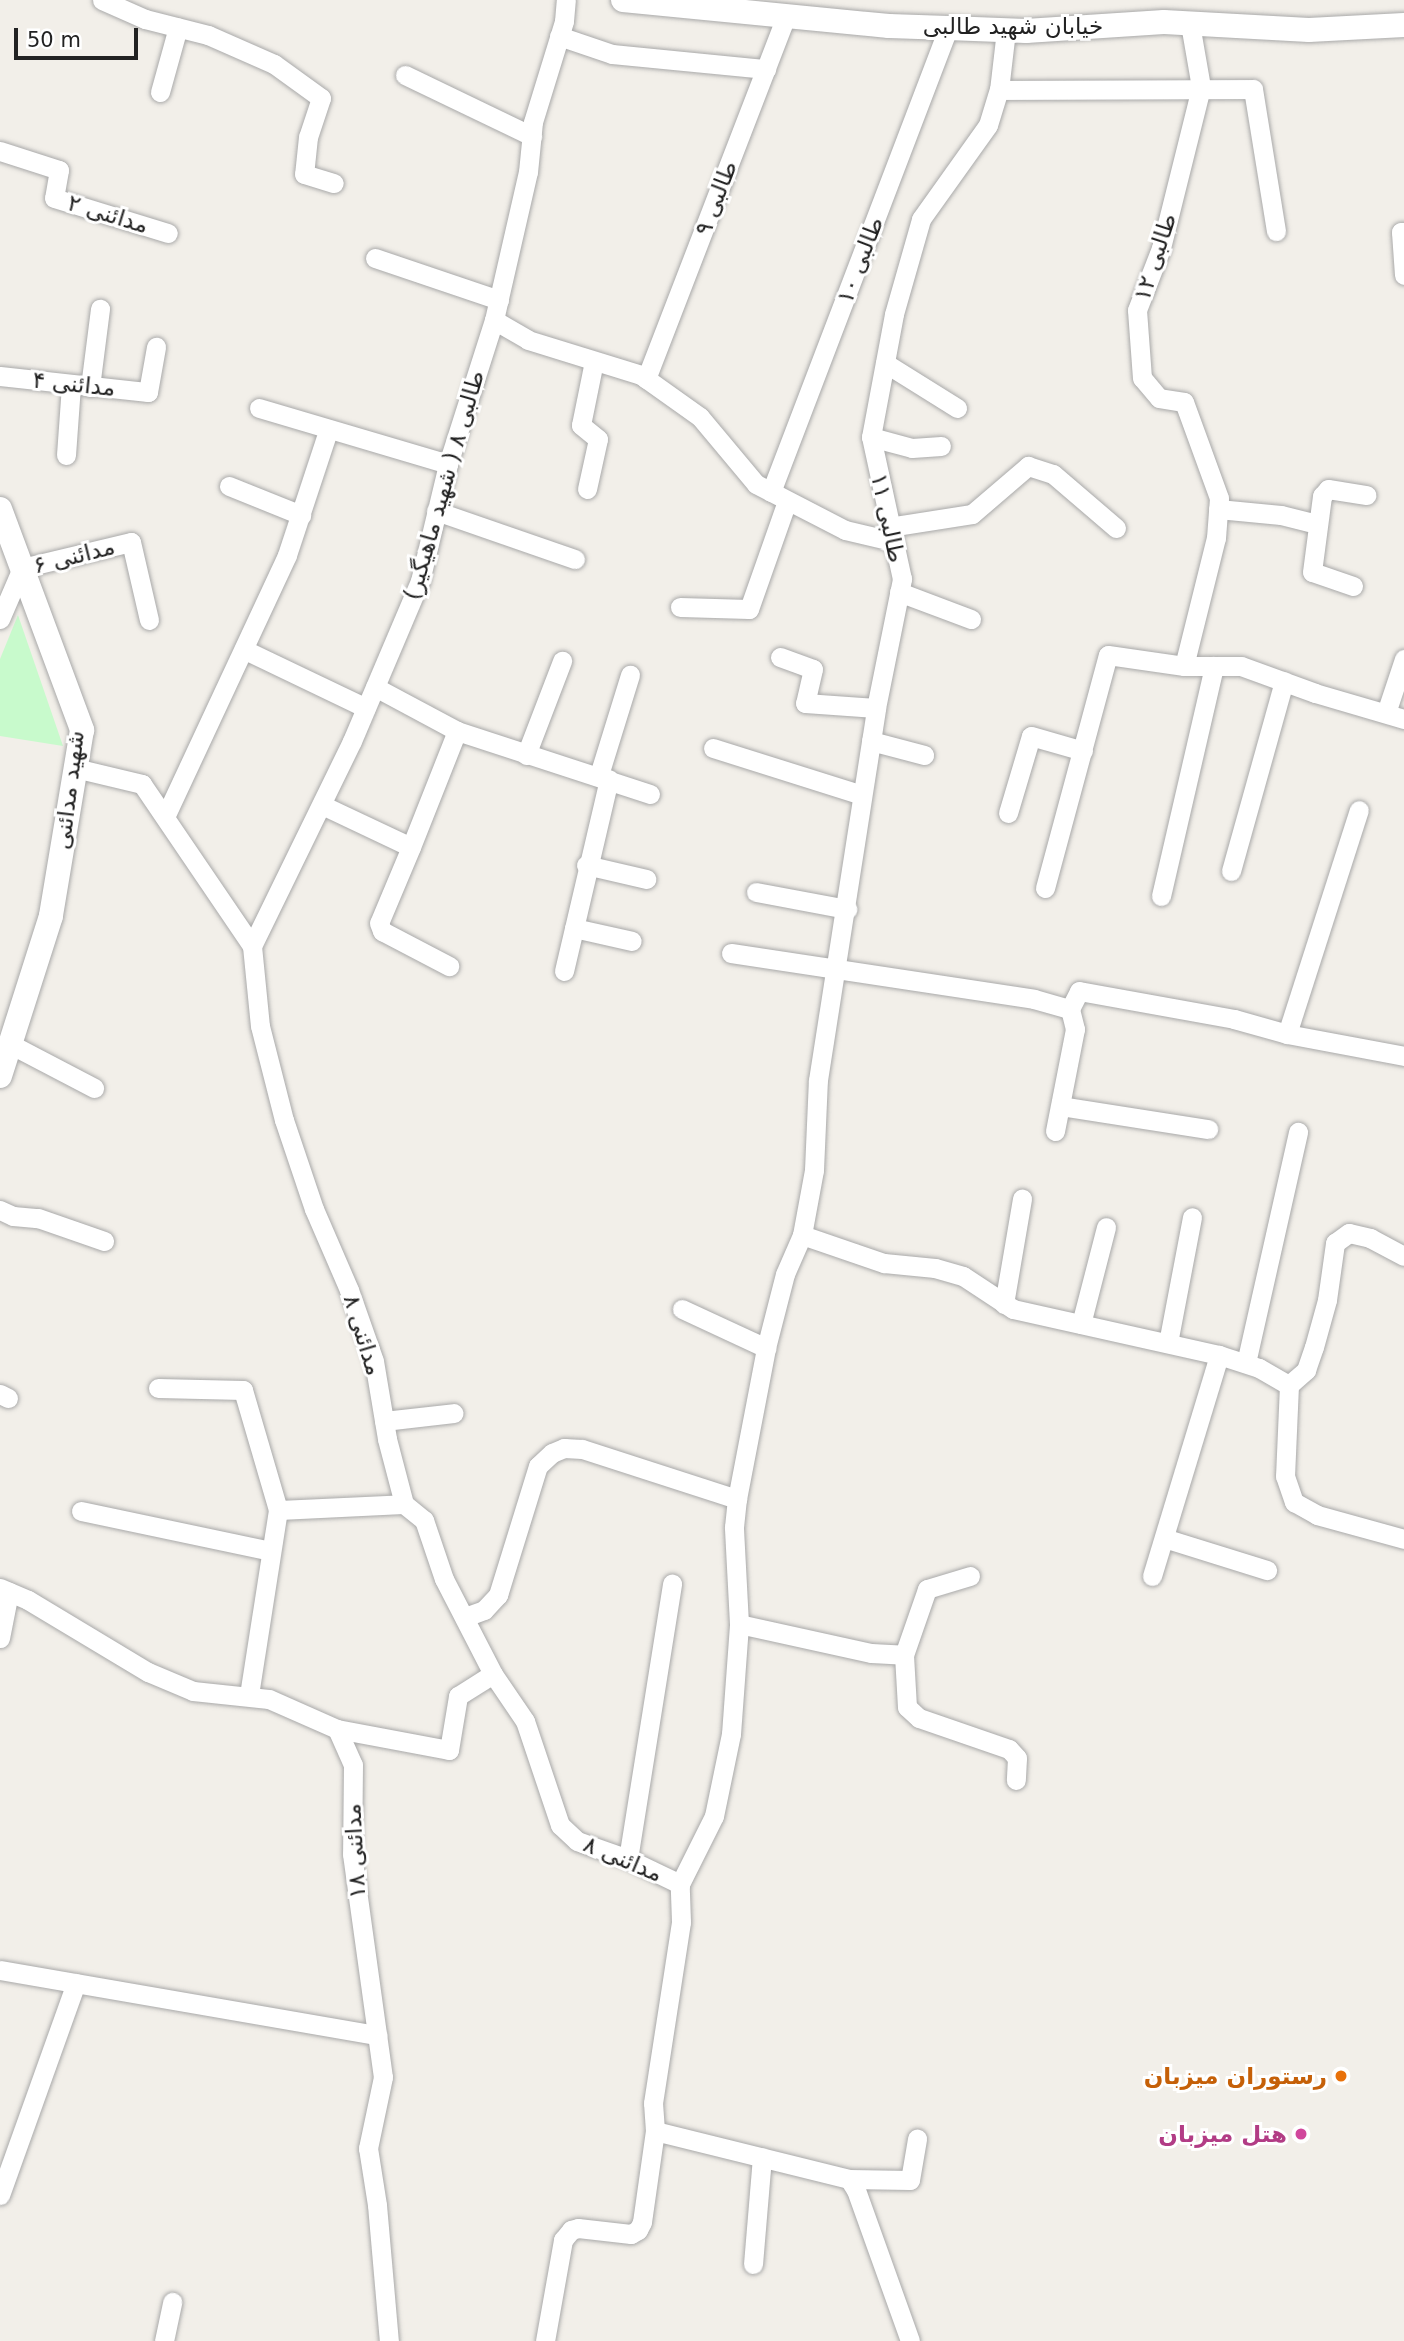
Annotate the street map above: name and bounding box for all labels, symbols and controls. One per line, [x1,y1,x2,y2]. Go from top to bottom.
street label: خیابان شهید طالبی [923,12,1103,40]
scale bar [18,14,142,58]
text: 50 m [27,28,81,52]
street label: طالبی ۹ [689,157,743,239]
street label: مدائنی ۲ [64,189,152,239]
street label: طالبی ۱۲ [1128,210,1182,304]
street label: طالبی ۱۰ [831,213,889,307]
street label: مدائنی ۴ [31,366,117,402]
street label: طالبی ۸ ( شهید ماهیگیر) [398,367,490,603]
street label: طالبی ۱۱ [865,471,911,565]
street label: مدائنی ۶ [30,533,118,579]
street label: شهید مدائنی [48,729,90,851]
street label: مدائنی ۸ [338,1291,388,1379]
street label: مدائنی ۱۸ [339,1803,371,1899]
street label: مدائنی ۸ [579,1830,667,1888]
place label: رستوران میزبان [1144,2062,1327,2090]
marker: رستوران میزبان [1333,2068,1349,2084]
place label: هتل میزبان [1158,2120,1287,2148]
marker: هتل میزبان [1293,2126,1309,2142]

